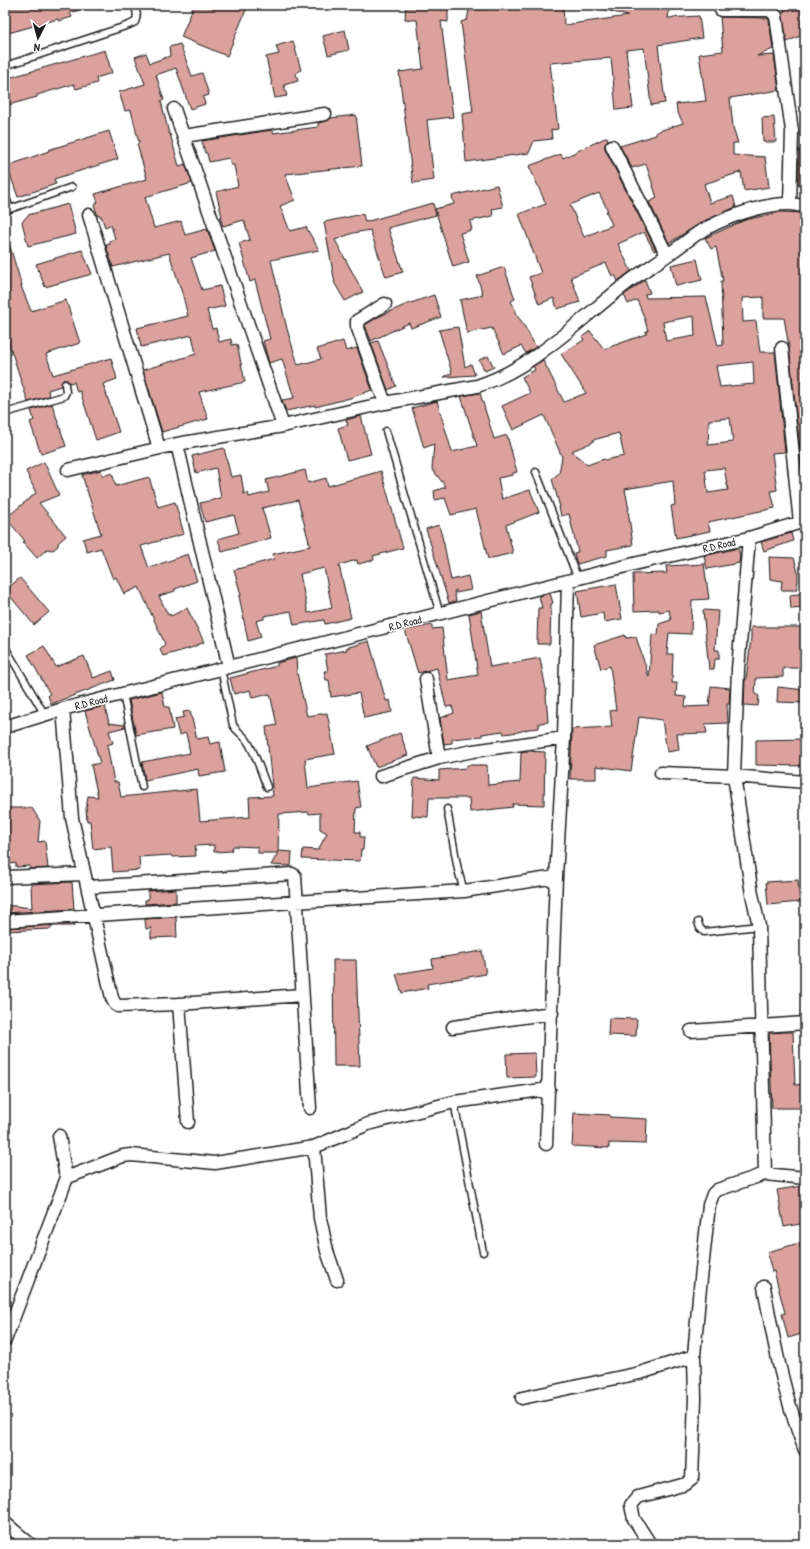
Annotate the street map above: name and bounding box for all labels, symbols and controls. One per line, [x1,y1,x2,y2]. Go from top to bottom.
north arrow [18,18,58,58]
text: N [33,41,41,55]
street label: R.D Road [701,534,737,556]
street label: R.D Road [387,612,423,634]
street label: R.D Road [73,691,109,713]

